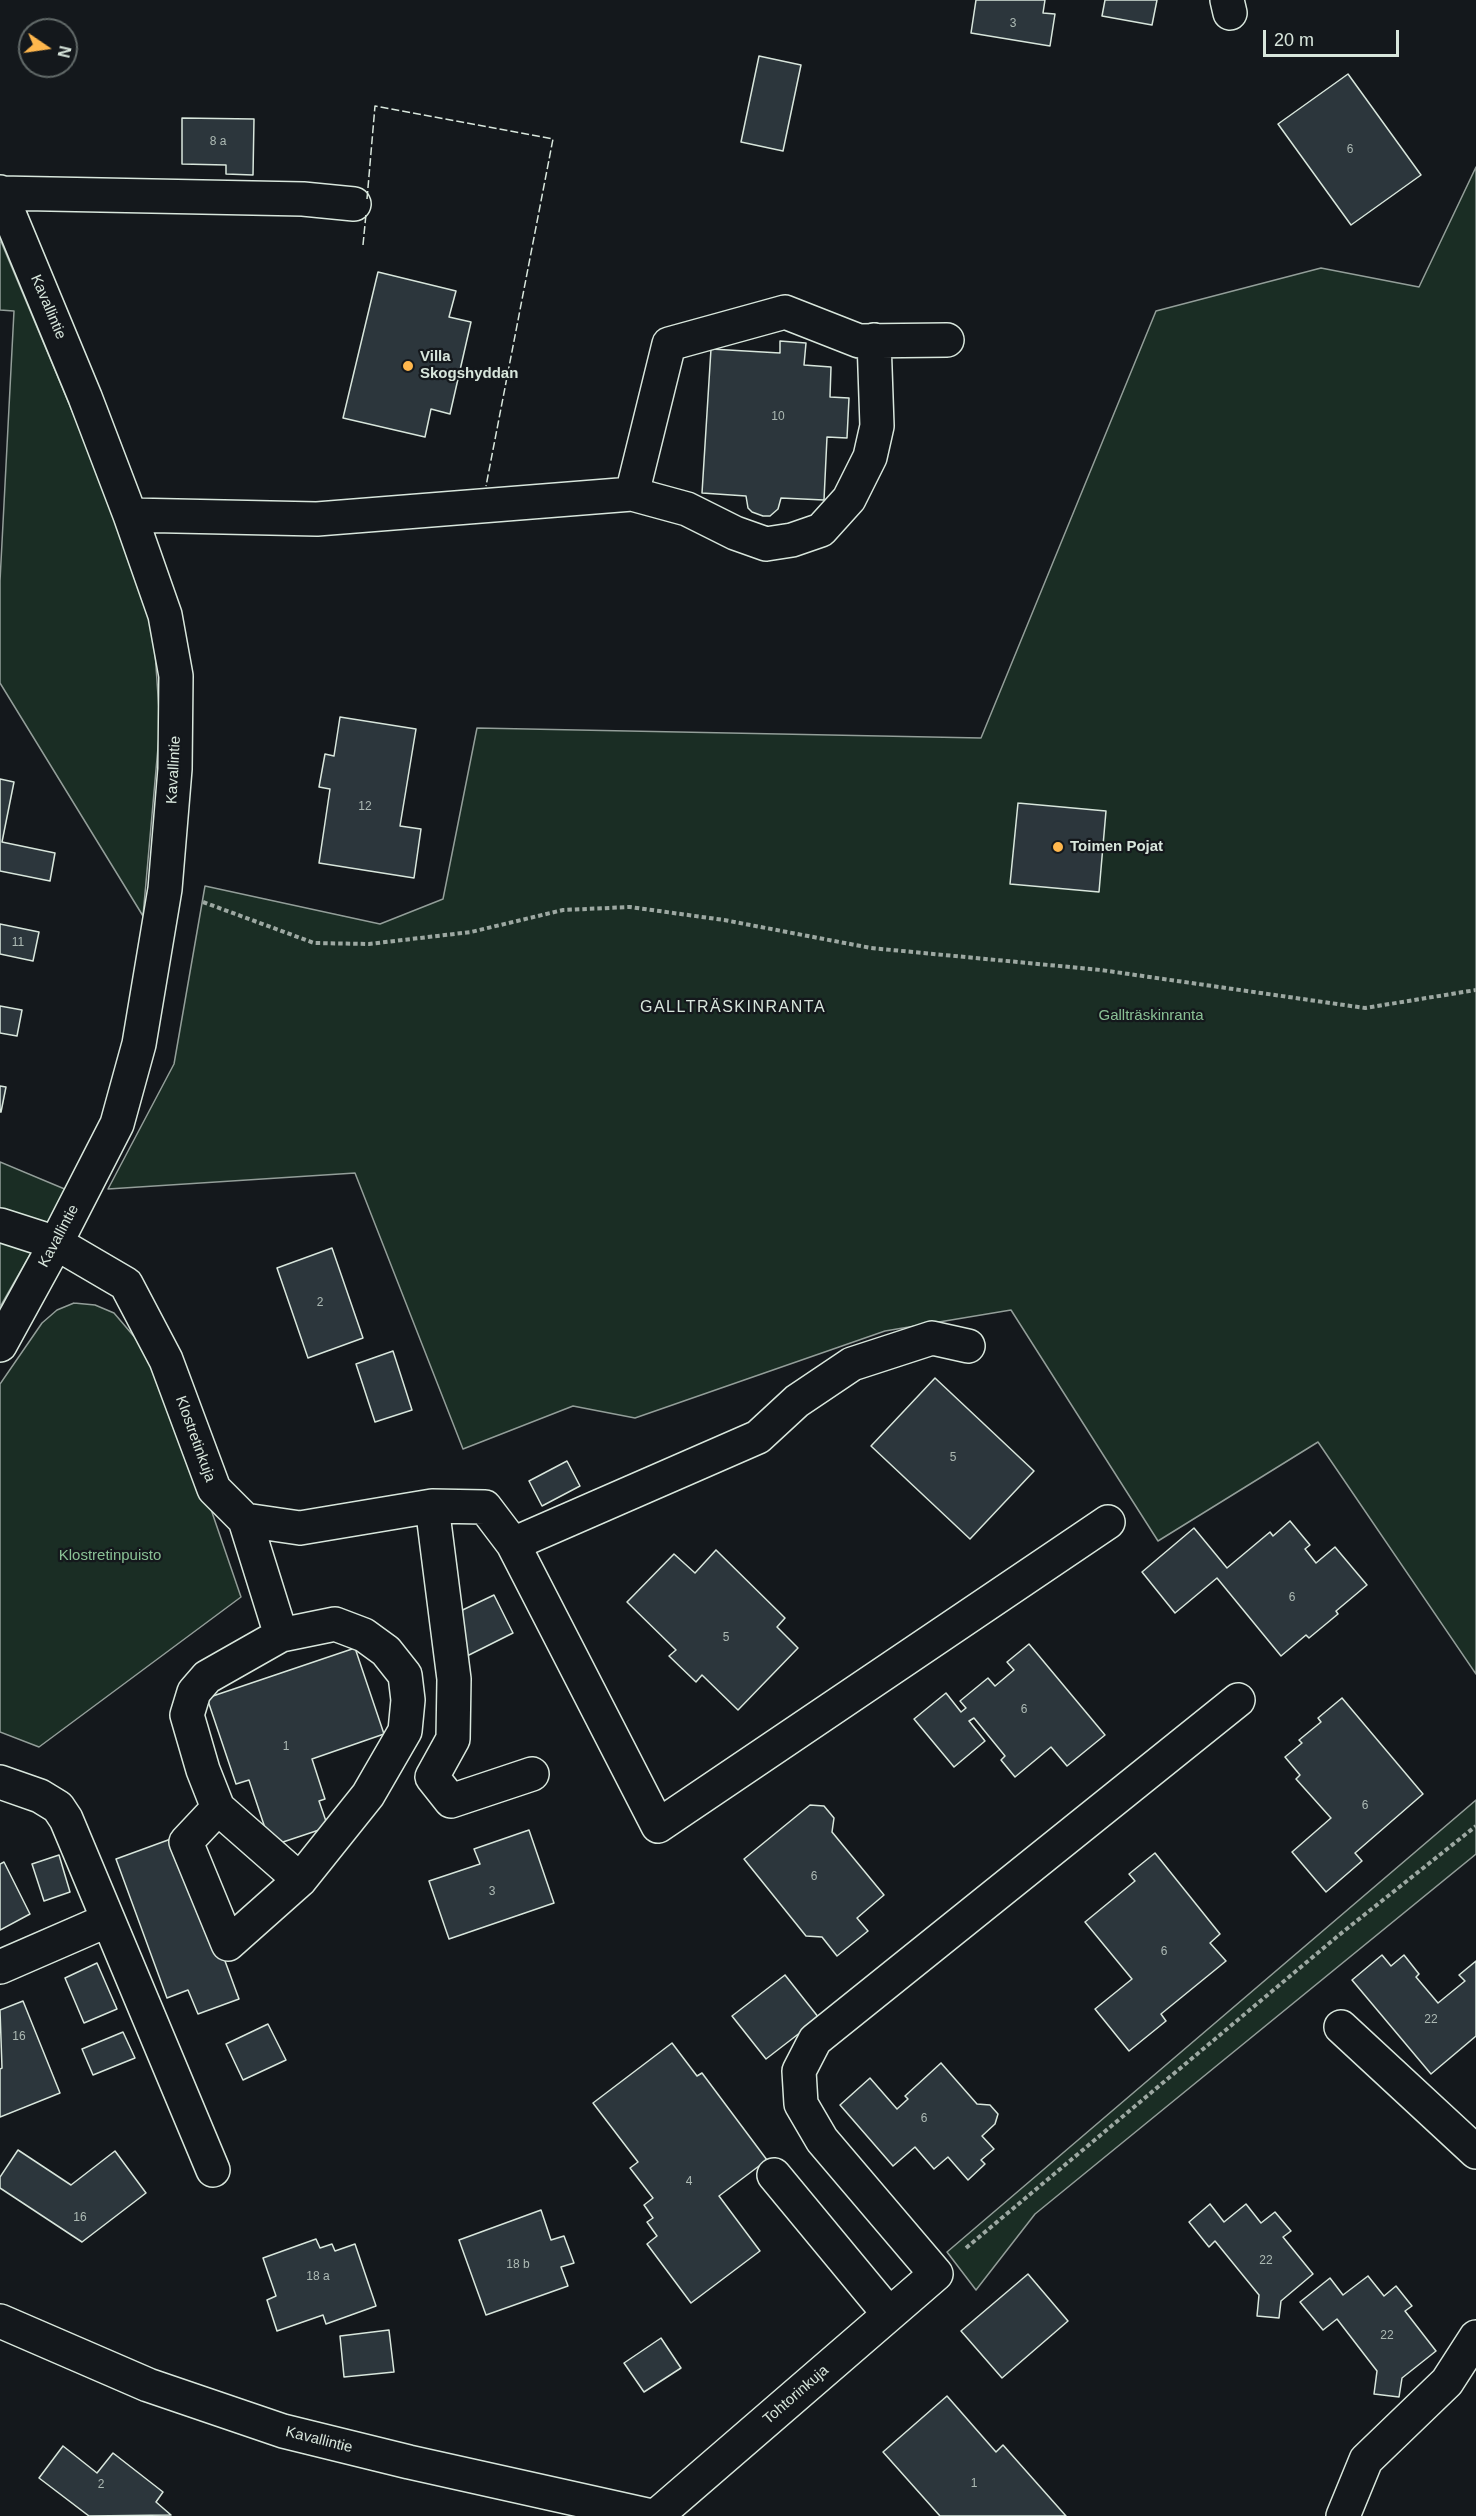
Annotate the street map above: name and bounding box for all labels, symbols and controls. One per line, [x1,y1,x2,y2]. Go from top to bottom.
house number: 3 [1010,17,1016,31]
north arrow [18,18,78,78]
scale bar [1266,18,1402,56]
text: 20 m [1274,30,1314,50]
text: N [54,44,74,59]
house number: 8 a [210,135,226,149]
house number: 6 [1347,143,1353,157]
street label: Kavallintie [26,272,70,342]
place label: Villa Skogshyddan [420,348,518,383]
marker: Villa Skogshyddan [401,359,415,373]
house number: 10 [771,410,785,424]
street label: Kavallintie [163,735,185,805]
house number: 12 [358,800,372,814]
place label: Toimen Pojat [1070,838,1163,856]
marker: Toimen Pojat [1051,840,1065,854]
house number: 11 [12,936,24,950]
district label: GALLTRÄSKINRANTA [640,998,826,1018]
park label: Gallträskinranta [1098,1007,1204,1025]
street label: Kavallintie [35,1202,83,1270]
house number: 2 [317,1296,323,1310]
street label: Klostretinkuja [171,1394,219,1484]
house number: 5 [950,1451,956,1465]
park label: Klostretinpuisto [59,1547,161,1565]
house number: 6 [1289,1591,1295,1605]
house number: 5 [723,1631,729,1645]
house number: 6 [1021,1703,1027,1717]
house number: 1 [283,1740,289,1754]
house number: 6 [1362,1799,1368,1813]
house number: 6 [811,1870,817,1884]
house number: 3 [489,1885,495,1899]
house number: 6 [1161,1945,1167,1959]
house number: 22 [1424,2013,1438,2027]
house number: 16 [12,2030,26,2044]
house number: 6 [921,2112,927,2126]
house number: 4 [686,2175,692,2189]
house number: 16 [73,2211,87,2225]
house number: 22 [1259,2254,1273,2268]
house number: 18 b [506,2258,530,2272]
house number: 18 a [306,2270,330,2284]
house number: 22 [1380,2329,1394,2343]
street label: Tohtorinkuja [760,2362,832,2428]
street label: Kavallintie [284,2423,354,2457]
house number: 1 [971,2477,977,2491]
house number: 2 [98,2478,104,2492]

